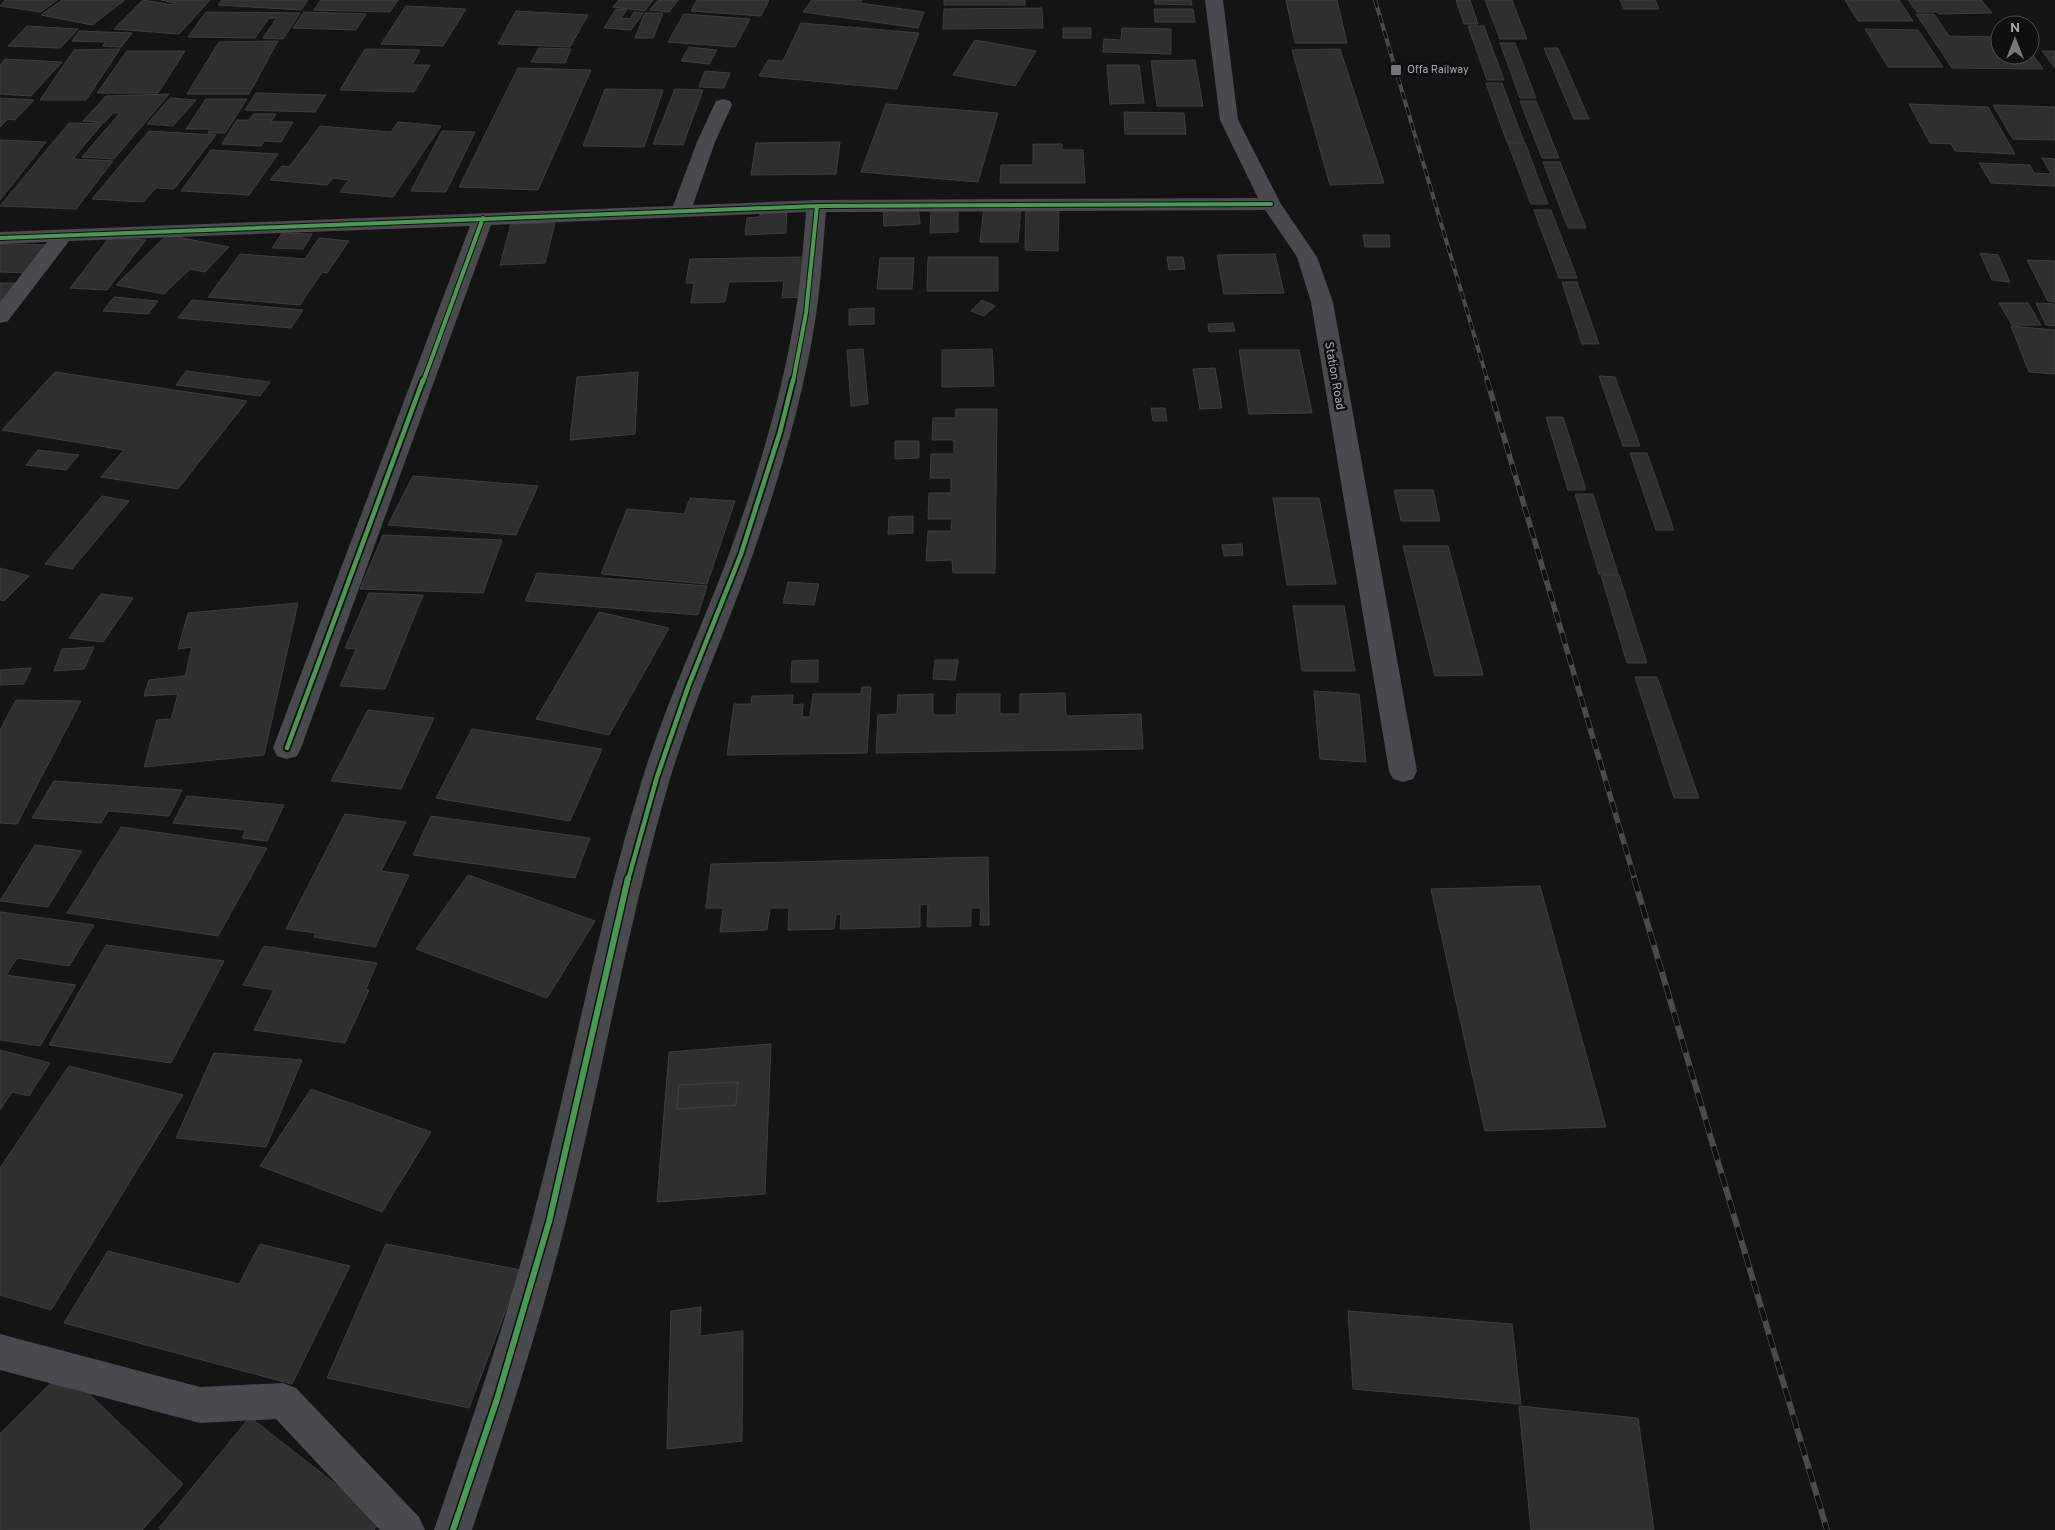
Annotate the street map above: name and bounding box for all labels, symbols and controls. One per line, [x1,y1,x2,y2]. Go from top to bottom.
north arrow [1990,15,2040,65]
text: N [2010,20,2020,37]
marker: Offa Railway [1389,63,1403,77]
place label: Offa Railway [1407,63,1469,77]
street label: Station Road [1320,341,1348,411]

